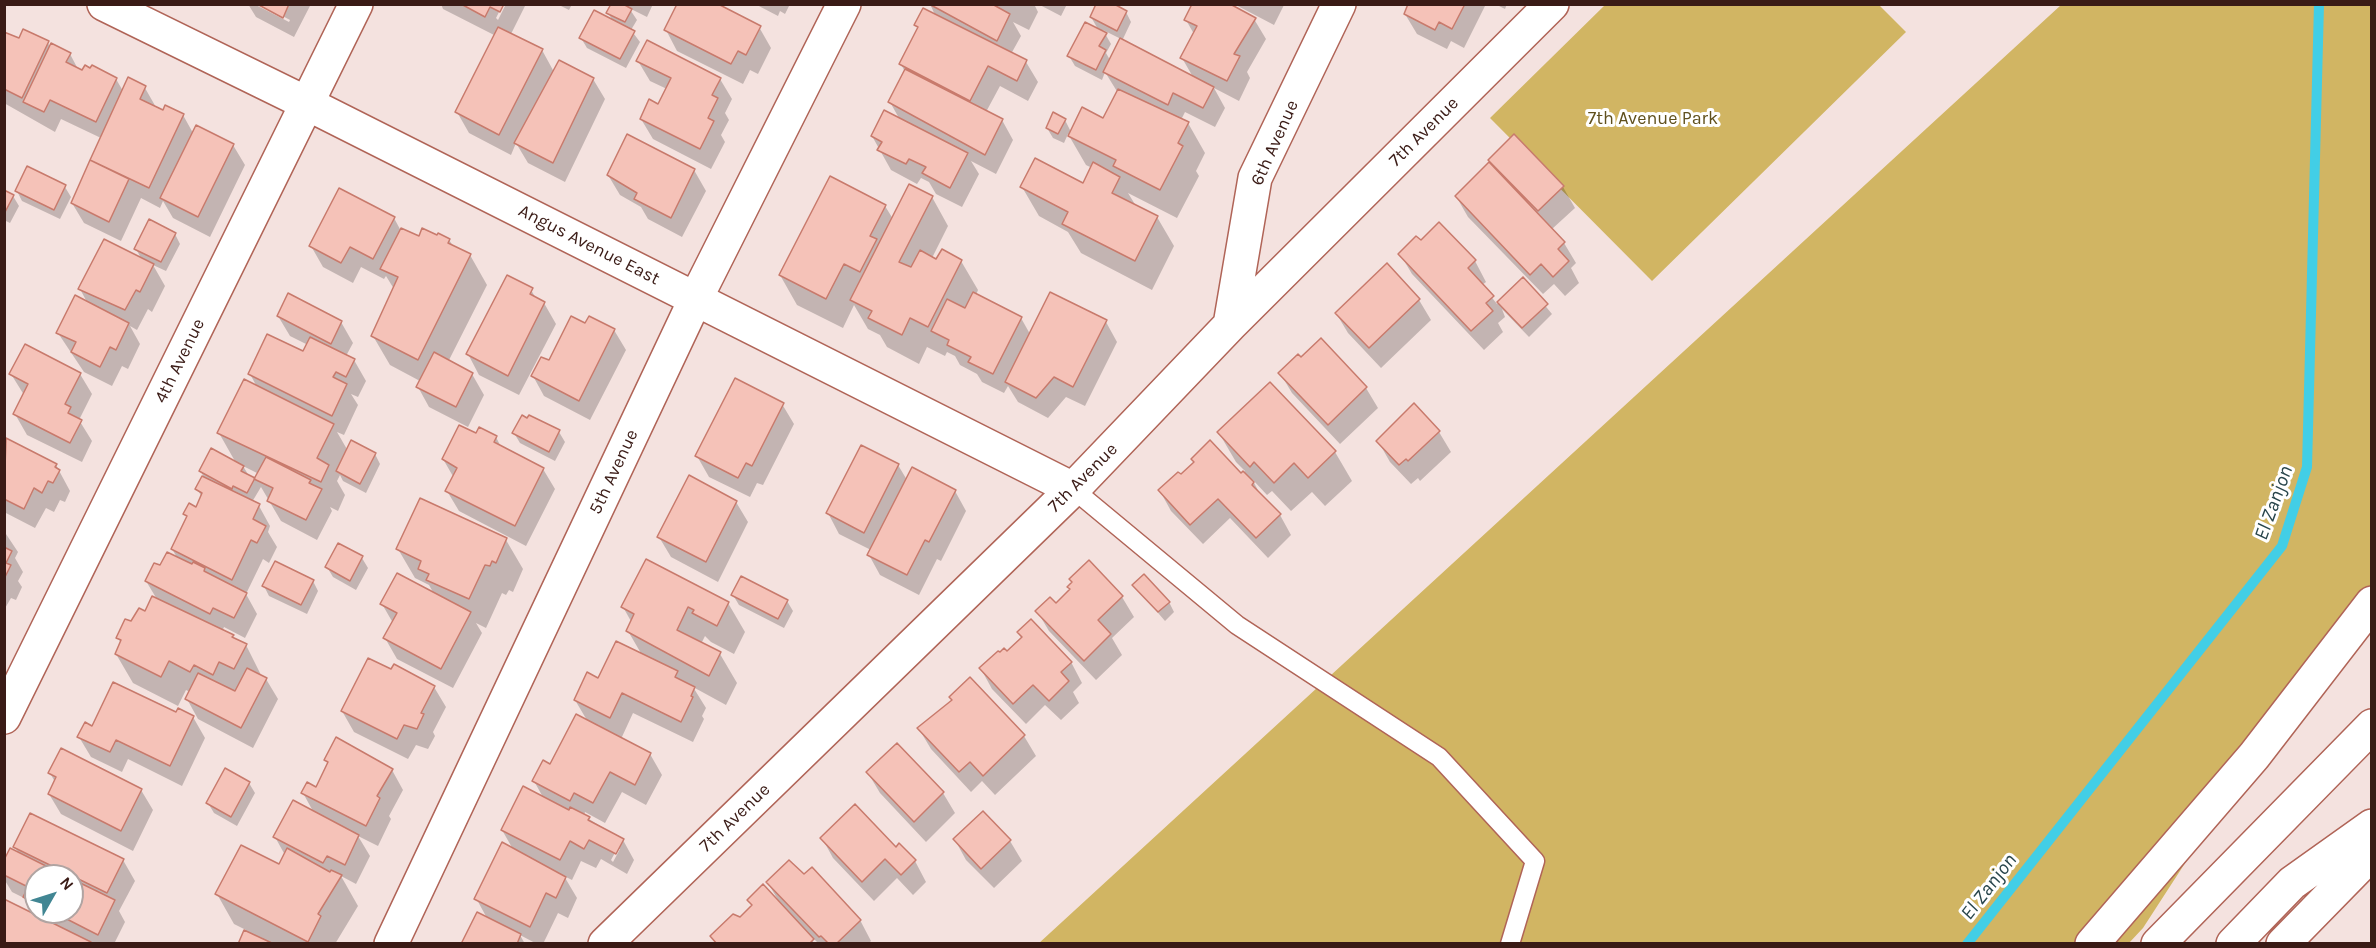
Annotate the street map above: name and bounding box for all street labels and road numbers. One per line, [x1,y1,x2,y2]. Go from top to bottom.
street label: 7th Avenue [1385,93,1463,171]
street label: 6th Avenue [1247,97,1303,189]
street label: Angus Avenue East [515,200,663,290]
street label: 4th Avenue [150,315,210,407]
street label: 5th Avenue [585,426,643,518]
street label: 7th Avenue [1044,439,1122,517]
street label: 7th Avenue [695,779,775,857]

